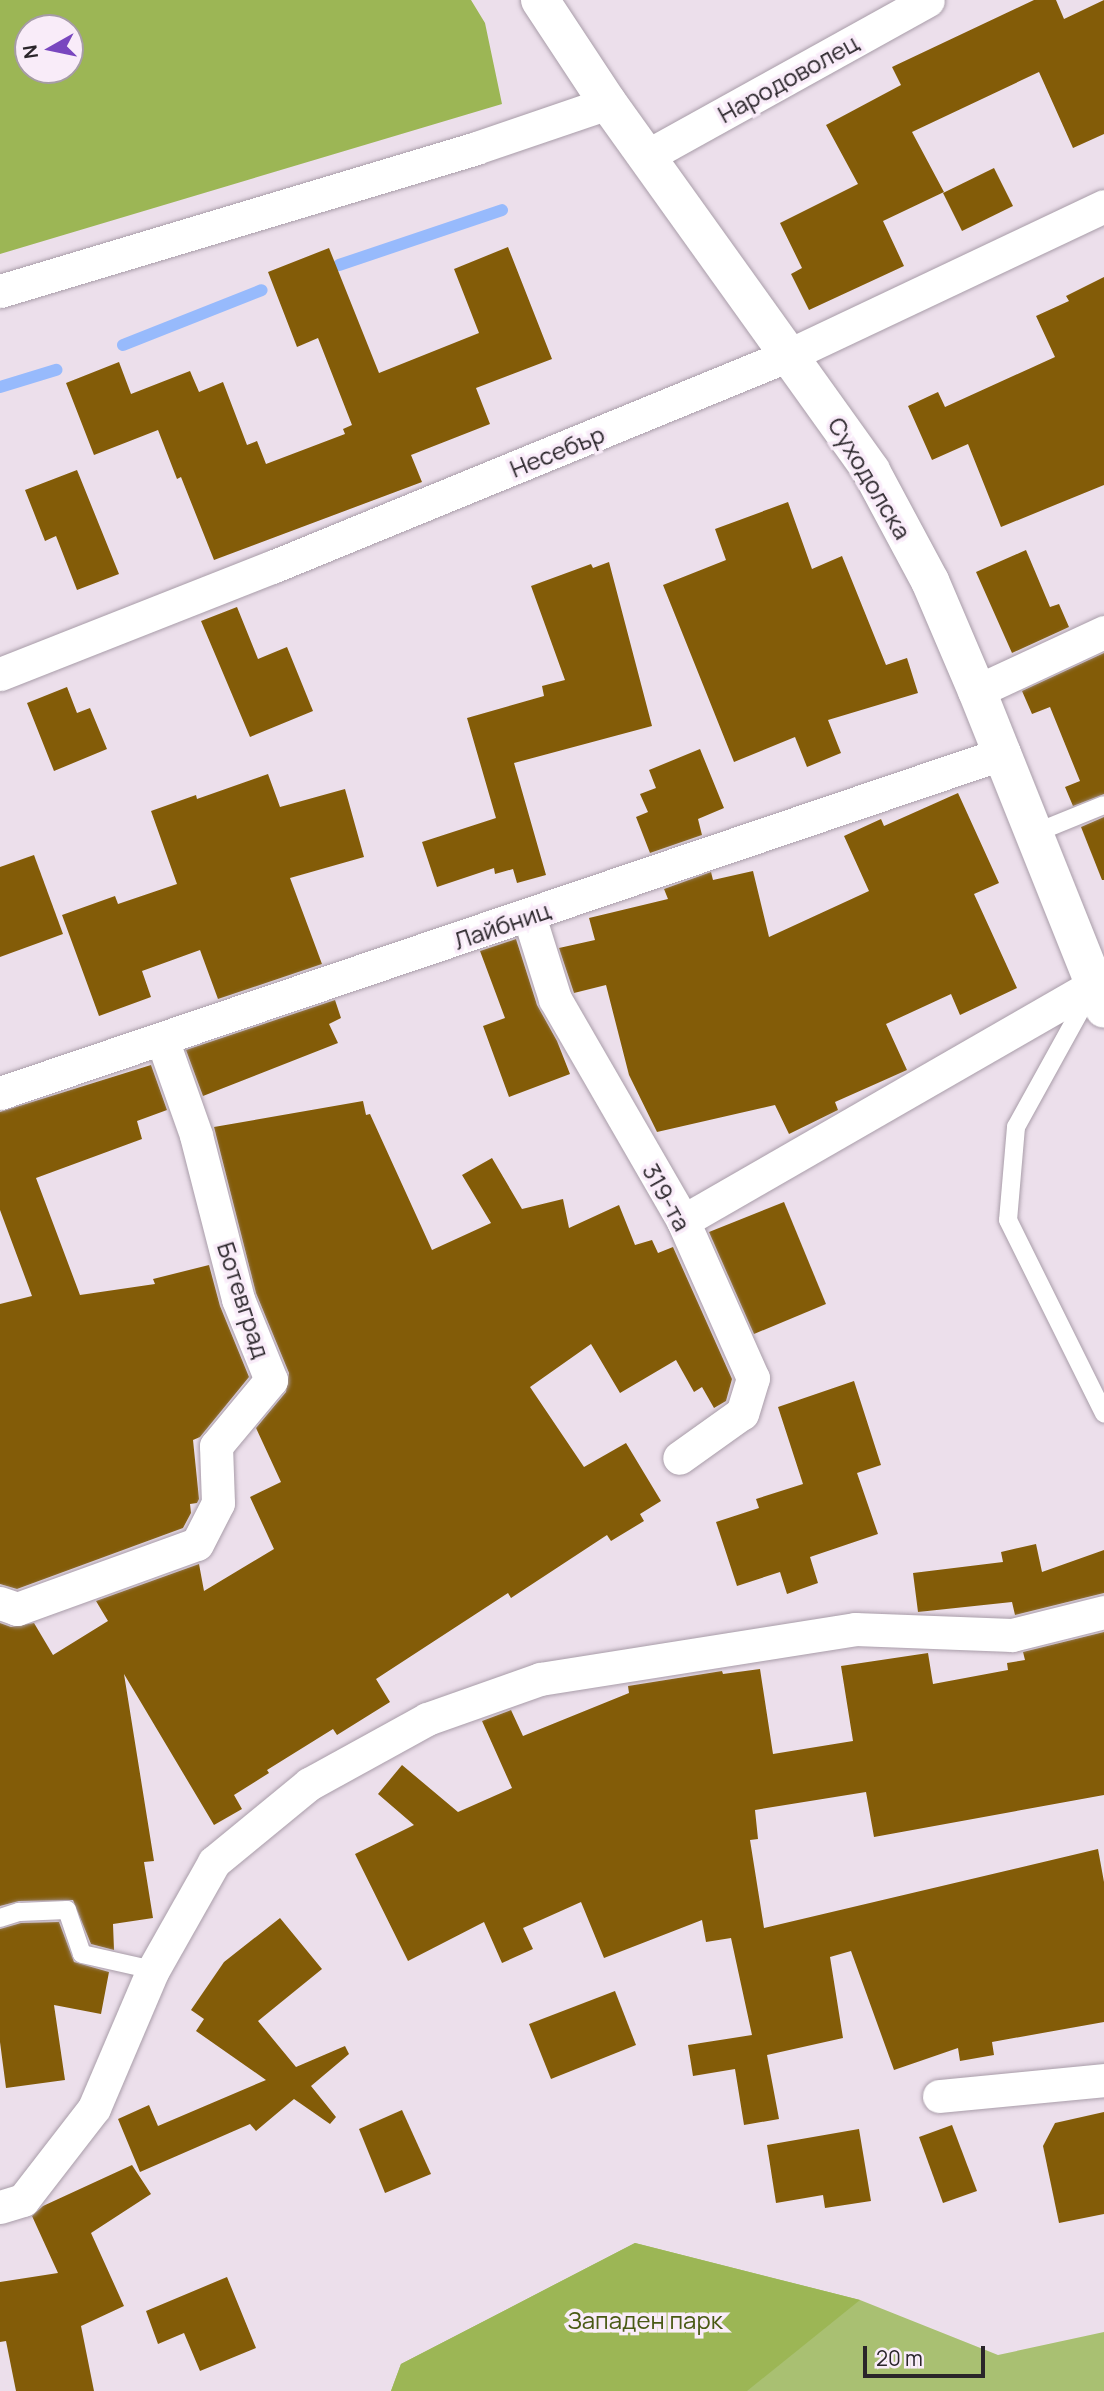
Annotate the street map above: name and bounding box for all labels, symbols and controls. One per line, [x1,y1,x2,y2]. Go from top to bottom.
north arrow [14,14,84,84]
street label: Народоволец [713,27,863,129]
text: N [16,43,44,61]
street label: Суходолска [822,412,918,544]
street label: Несебър [506,419,608,483]
street label: Лайбниц [450,895,554,955]
street label: 319-та [637,1158,697,1236]
street label: Ботевград [212,1238,276,1362]
park label: Западен парк [567,2306,723,2334]
scale bar [866,2332,988,2376]
text: 20 m [876,2344,923,2372]

